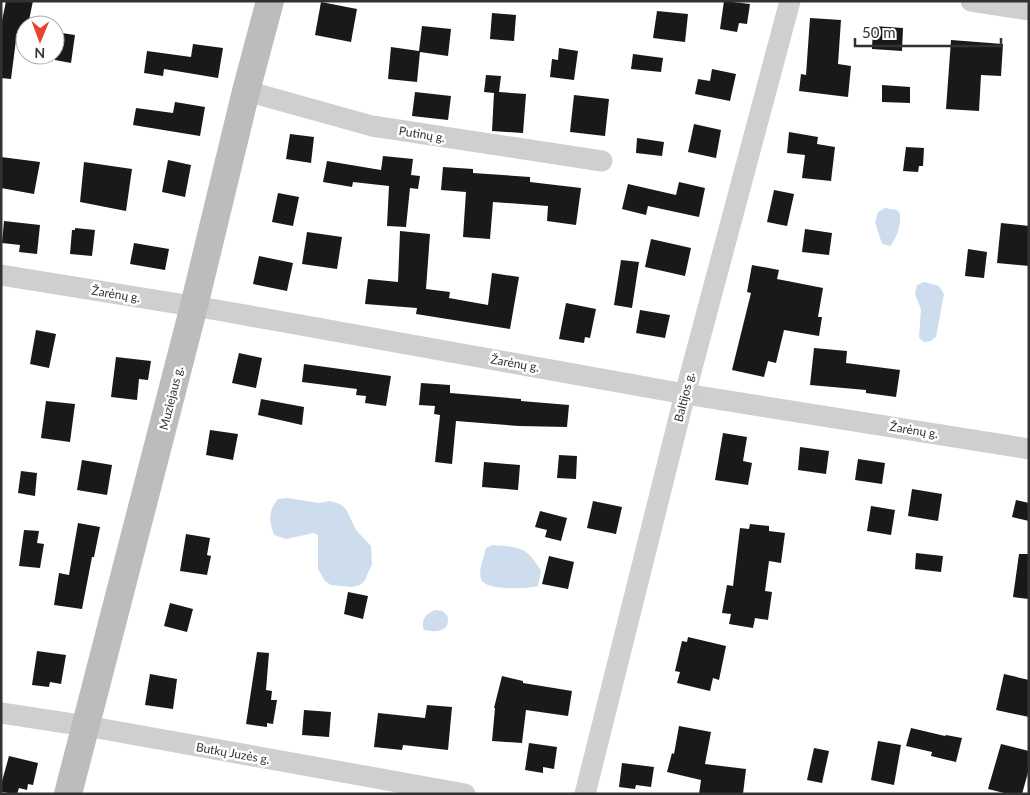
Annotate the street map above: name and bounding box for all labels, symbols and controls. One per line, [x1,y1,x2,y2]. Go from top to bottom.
north arrow [15,15,65,65]
scale bar [855,15,1001,47]
text: 50 m [862,23,896,41]
text: N [34,45,45,62]
street label: Putinų g. [398,123,446,145]
street label: Žarėnų g. [91,283,142,305]
street label: Žarėnų g. [490,351,541,375]
street label: Muziejaus g. [156,364,186,431]
street label: Baltijos g. [671,370,697,423]
street label: Žarėnų g. [889,419,940,441]
street label: Butkų Juzės g. [195,739,271,767]

